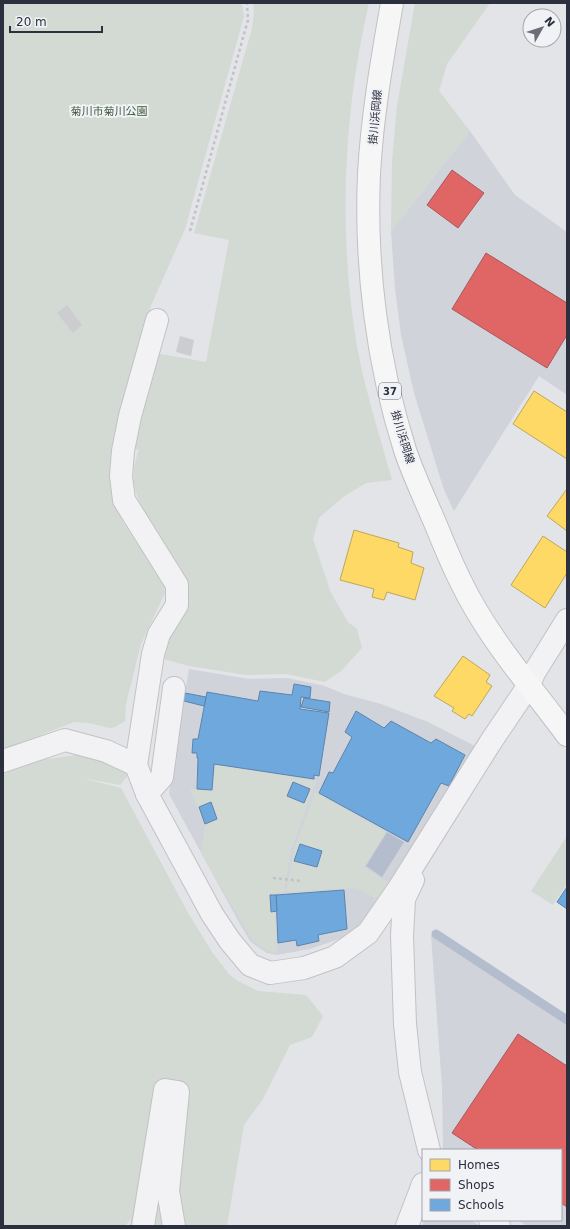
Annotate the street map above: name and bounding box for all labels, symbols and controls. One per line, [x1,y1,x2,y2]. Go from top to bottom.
scale bar [10,8,102,34]
north arrow [522,8,562,48]
text: N [541,14,557,30]
text: 20 m [16,15,47,29]
street label: 掛川浜岡線 [367,89,384,145]
park label: 菊川市菊川公園 [71,105,148,118]
road number: 37 [379,383,401,399]
street label: 掛川浜岡線 [388,409,417,465]
legend [422,1149,562,1221]
text: Homes [458,1158,500,1172]
text: Shops [458,1178,494,1192]
text: Schools [458,1198,504,1212]

